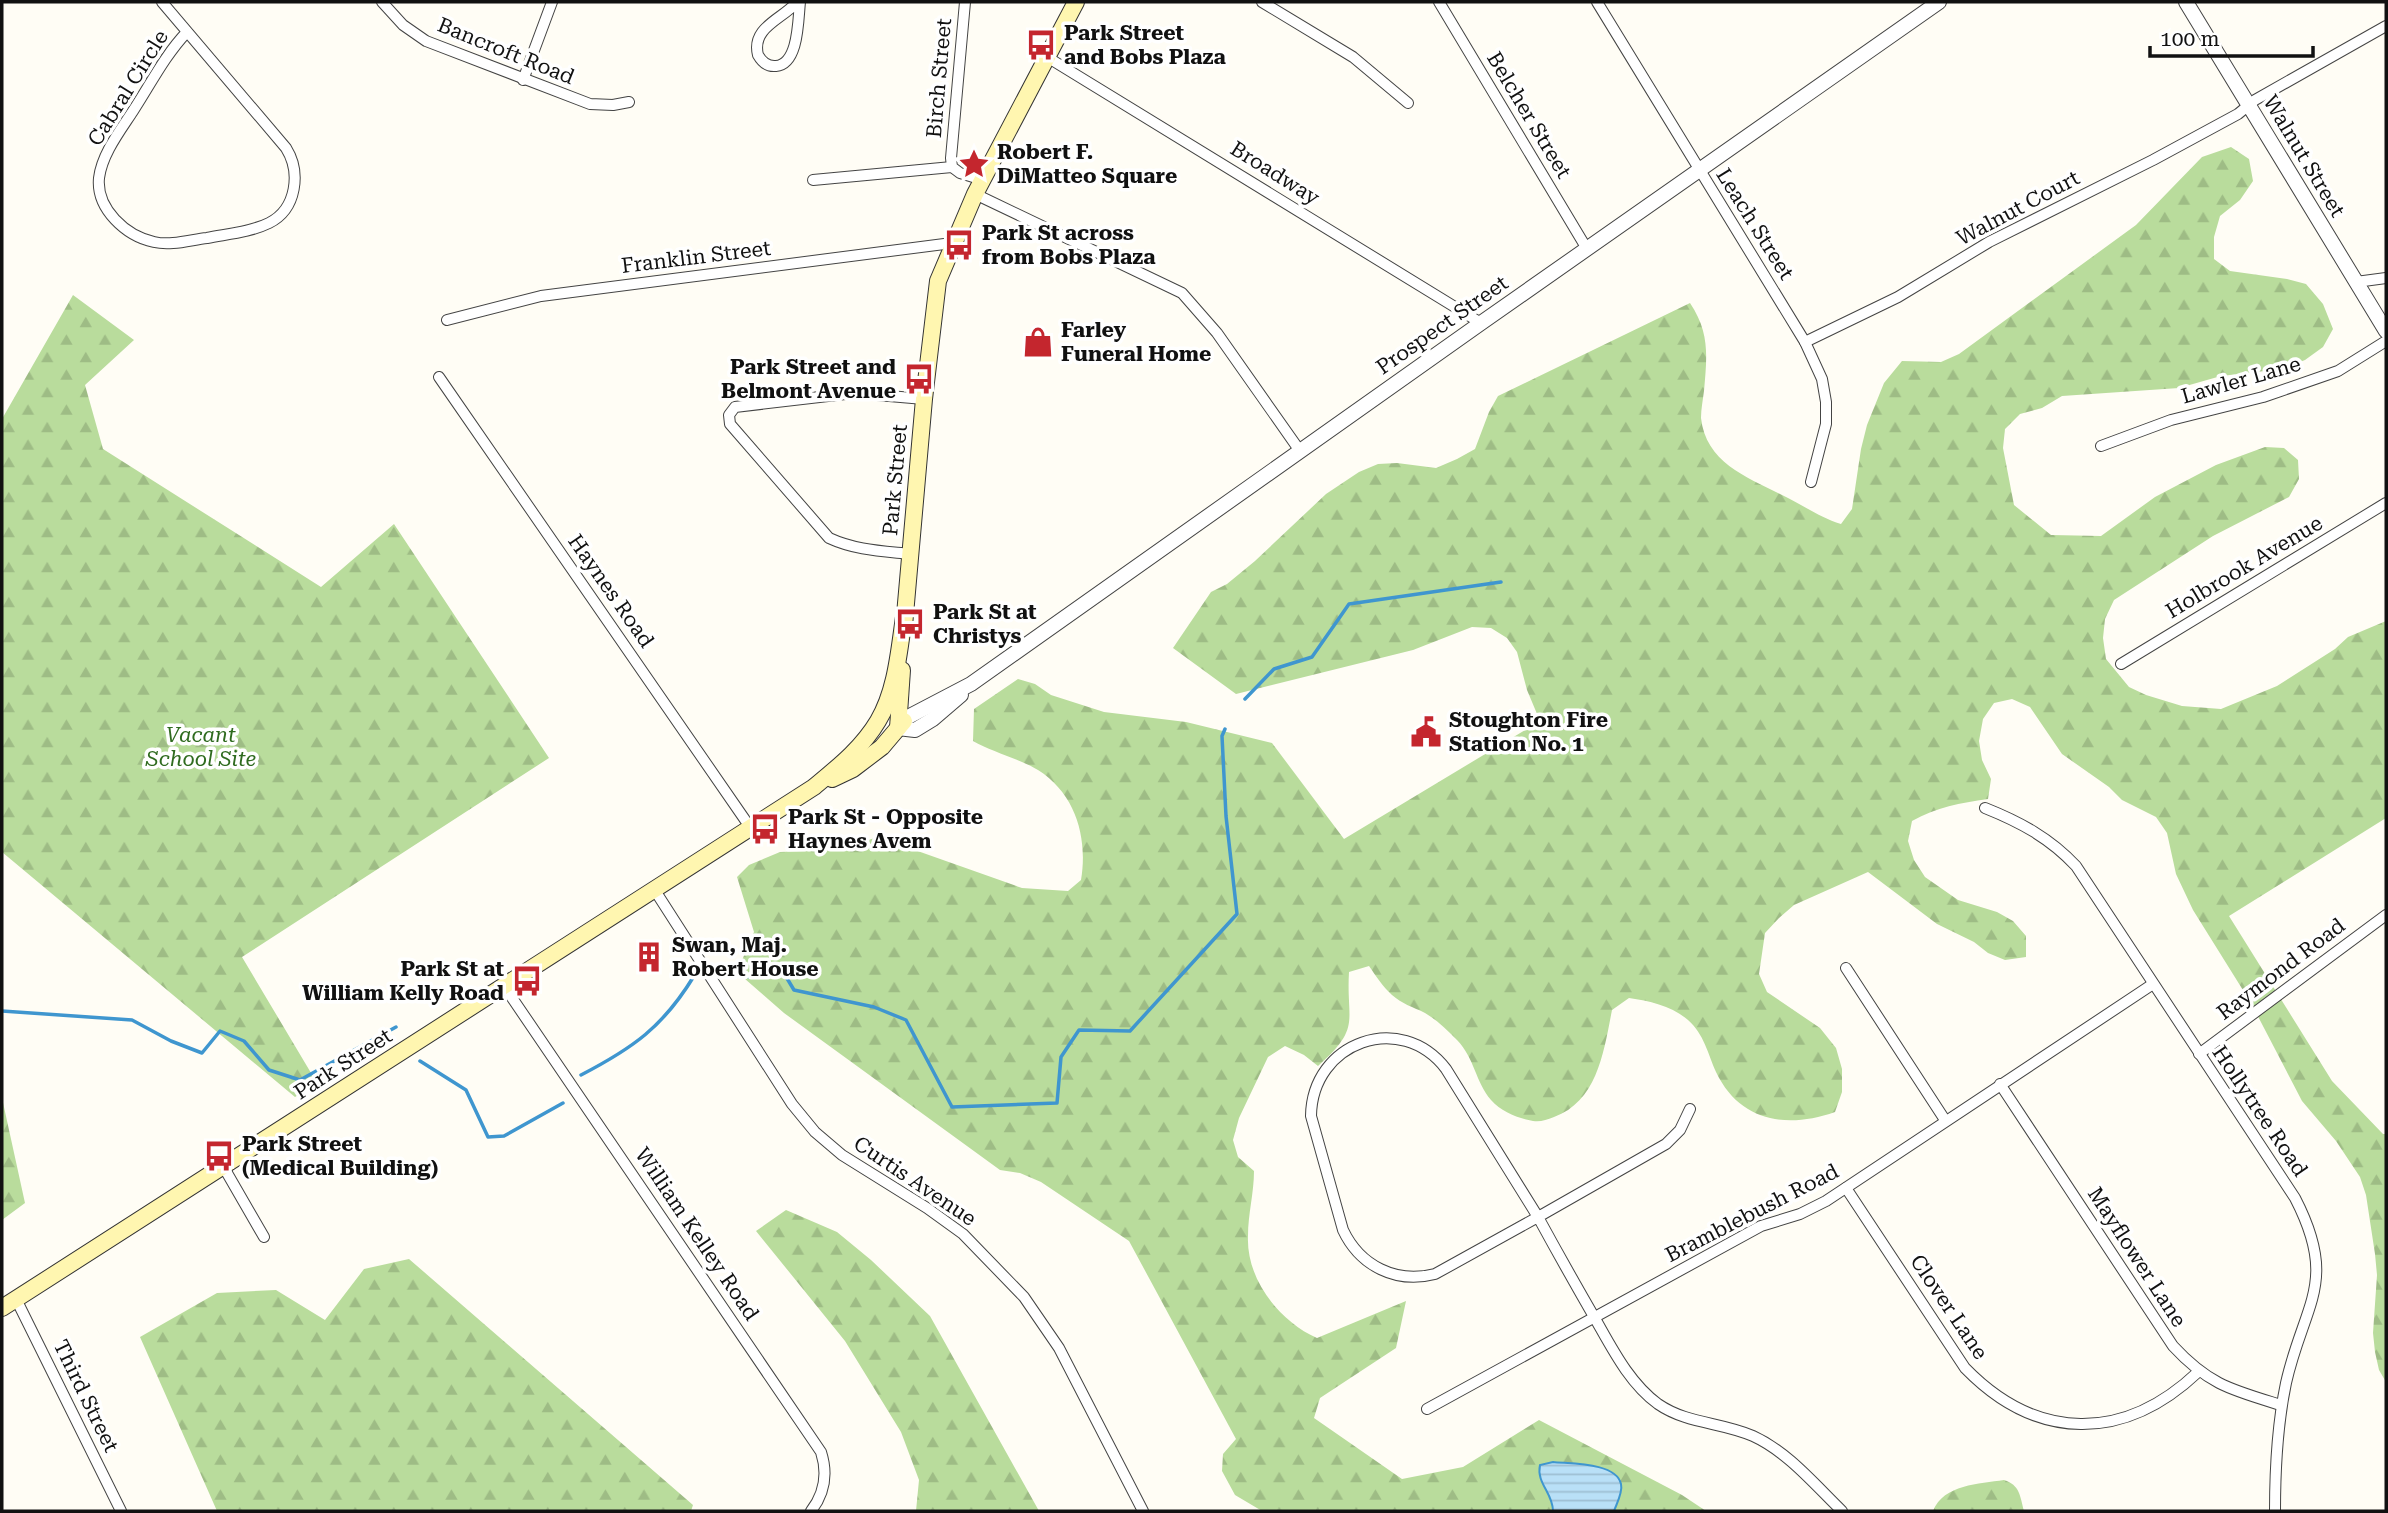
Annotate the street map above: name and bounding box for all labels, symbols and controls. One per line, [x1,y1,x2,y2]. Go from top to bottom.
street label: Bancroft Road [434,13,578,90]
scale bar [2150,14,2313,58]
street label: Birch Street [922,17,956,139]
place label: Park Street and Bobs Plaza [1064,21,1226,69]
street label: Cabral Circle [83,26,173,150]
text: 100 m [2160,27,2220,51]
bus stop icon: Park Street and Bobs Plaza [1024,28,1058,62]
street label: Belcher Street [1482,48,1576,183]
street label: Walnut Street [2258,91,2350,222]
street label: Broadway [1226,136,1324,210]
place label: Robert F. DiMatteo Square [997,140,1177,188]
place icon: Robert F. DiMatteo Square [957,147,991,181]
street label: Leach Street [1711,164,1799,284]
street label: Walnut Court [1952,165,2084,250]
place label: Park St across from Bobs Plaza [982,221,1156,269]
bus stop icon: Park St across from Bobs Plaza [942,228,976,262]
street label: Franklin Street [620,236,772,278]
street label: Prospect Street [1372,271,1513,379]
place label: Farley Funeral Home [1061,318,1211,366]
shop icon: Farley Funeral Home [1021,325,1055,359]
street label: Lawler Lane [2178,351,2304,409]
place label: Park Street and Belmont Avenue [721,355,896,403]
bus stop icon: Park Street and Belmont Avenue [902,362,936,396]
street label: Park Street [878,423,912,537]
street label: Holbrook Avenue [2161,511,2327,623]
street label: Haynes Road [563,530,659,653]
place label: Park St at Christys [933,600,1037,648]
bus stop icon: Park St at Christys [893,607,927,641]
place label: Stoughton Fire Station No. 1 [1449,708,1608,756]
public building icon: Stoughton Fire Station No. 1 [1409,715,1443,749]
park label: Vacant School Site [145,723,256,771]
place label: Park St - Opposite Haynes Avem [788,805,983,853]
bus stop icon: Park St - Opposite Haynes Avem [748,812,782,846]
street label: Raymond Road [2212,913,2350,1025]
place label: Swan, Maj. Robert House [672,933,819,981]
building icon: Swan, Maj. Robert House [632,940,666,974]
place label: Park St at William Kelly Road [302,957,504,1005]
bus stop icon: Park St at William Kelly Road [510,964,544,998]
street label: Park Street [290,1023,397,1105]
street label: Hollytree Road [2207,1041,2313,1181]
street label: Curtis Avenue [849,1131,981,1231]
place label: Park Street (Medical Building) [242,1132,438,1180]
bus stop icon: Park Street (Medical Building) [202,1139,236,1173]
street label: William Kelley Road [630,1143,764,1325]
street label: Bramblebush Road [1661,1159,1843,1267]
street label: Mayflower Lane [2083,1183,2191,1331]
street label: Clover Lane [1905,1250,1993,1364]
street label: Third Street [49,1336,124,1456]

